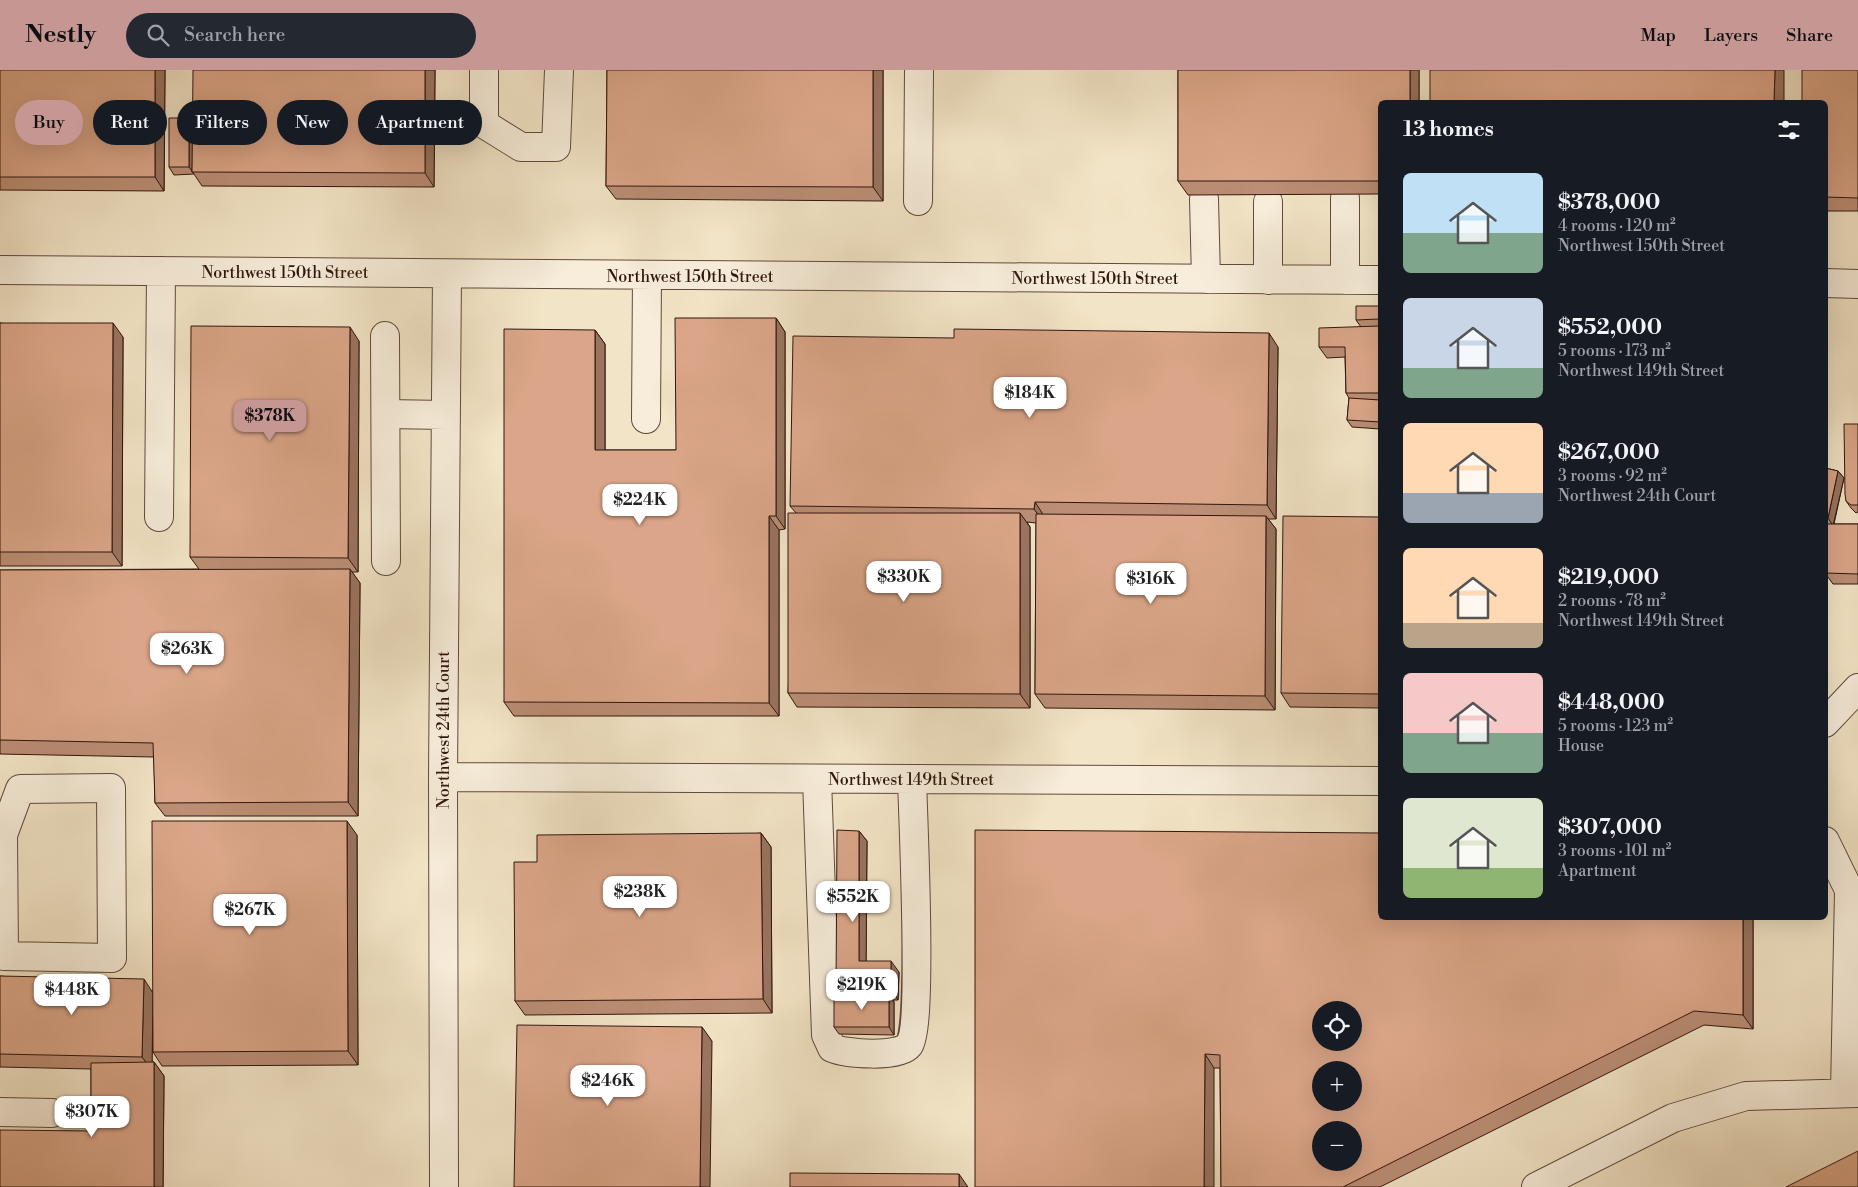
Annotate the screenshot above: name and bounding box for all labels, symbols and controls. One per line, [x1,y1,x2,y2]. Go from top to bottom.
search box [126,13,476,58]
text: Nestly [25,20,96,50]
icon: search [144,21,172,49]
text: Search here [184,23,285,47]
text: Map [1641,24,1676,47]
text: Layers [1704,24,1758,47]
text: Share [1786,24,1833,47]
chip: Buy [15,100,83,145]
chip: Rent [93,100,167,145]
chip: Filters [177,100,267,145]
chip: New [277,100,348,145]
chip: Apartment [358,100,482,145]
icon: filters [1775,116,1803,144]
text: 13 homes [1403,117,1494,143]
text: $378,000 [1558,190,1660,216]
icon: home [1443,193,1503,253]
text: 4 rooms · 120 m² [1558,216,1676,236]
text: Northwest 150th Street [1558,236,1725,256]
street label: Northwest 150th Street [202,263,369,283]
street label: Northwest 150th Street [607,267,774,287]
street label: Northwest 150th Street [1012,269,1179,289]
text: $552,000 [1558,315,1662,341]
icon: home [1443,318,1503,378]
text: 5 rooms · 173 m² [1558,341,1671,361]
text: Northwest 149th Street [1558,361,1724,381]
pin: $184K [995,376,1065,419]
text: $184K [1004,383,1056,403]
pin: $378K [235,400,305,442]
text: $378K [244,406,296,426]
text: $267,000 [1558,440,1659,466]
icon: home [1443,443,1503,503]
text: 3 rooms · 92 m² [1558,466,1667,486]
pin: $224K [605,484,675,526]
text: Northwest 24th Court [1558,486,1716,506]
text: $224K [613,490,667,510]
pin: $330K [869,560,939,603]
pin: $316K [1116,562,1186,605]
text: $219,000 [1558,565,1659,591]
text: $330K [877,567,931,587]
icon: home [1443,568,1503,628]
text: $316K [1127,569,1175,589]
text: 2 rooms · 78 m² [1558,591,1666,611]
text: Northwest 149th Street [1558,611,1724,631]
pin: $263K [152,632,222,675]
text: $263K [161,639,213,659]
street label: Northwest 24th Court [434,651,454,809]
text: $448,000 [1558,690,1665,716]
icon: home [1443,693,1503,753]
text: 5 rooms · 123 m² [1558,716,1673,736]
text: House [1558,736,1604,756]
street label: Northwest 149th Street [828,770,994,790]
text: $307,000 [1558,815,1662,841]
icon: home [1443,818,1503,878]
text: 3 rooms · 101 m² [1558,841,1671,861]
text: Apartment [1558,861,1637,881]
pin: $238K [605,876,675,918]
pin: $552K [818,880,888,923]
text: $238K [614,882,666,902]
text: $552K [827,887,879,907]
pin: $267K [215,894,285,936]
text: $267K [224,900,276,920]
pin: $219K [827,968,897,1011]
pin: $448K [37,974,107,1016]
text: $219K [837,975,887,995]
text: $448K [45,980,99,1000]
map controls [1312,1001,1362,1171]
button: locate [1312,1001,1362,1051]
button: + [1312,1061,1362,1111]
pin: $246K [573,1064,643,1107]
text: $246K [581,1071,635,1091]
pin: $307K [57,1096,127,1138]
text: $307K [65,1102,119,1122]
button: − [1312,1121,1362,1171]

